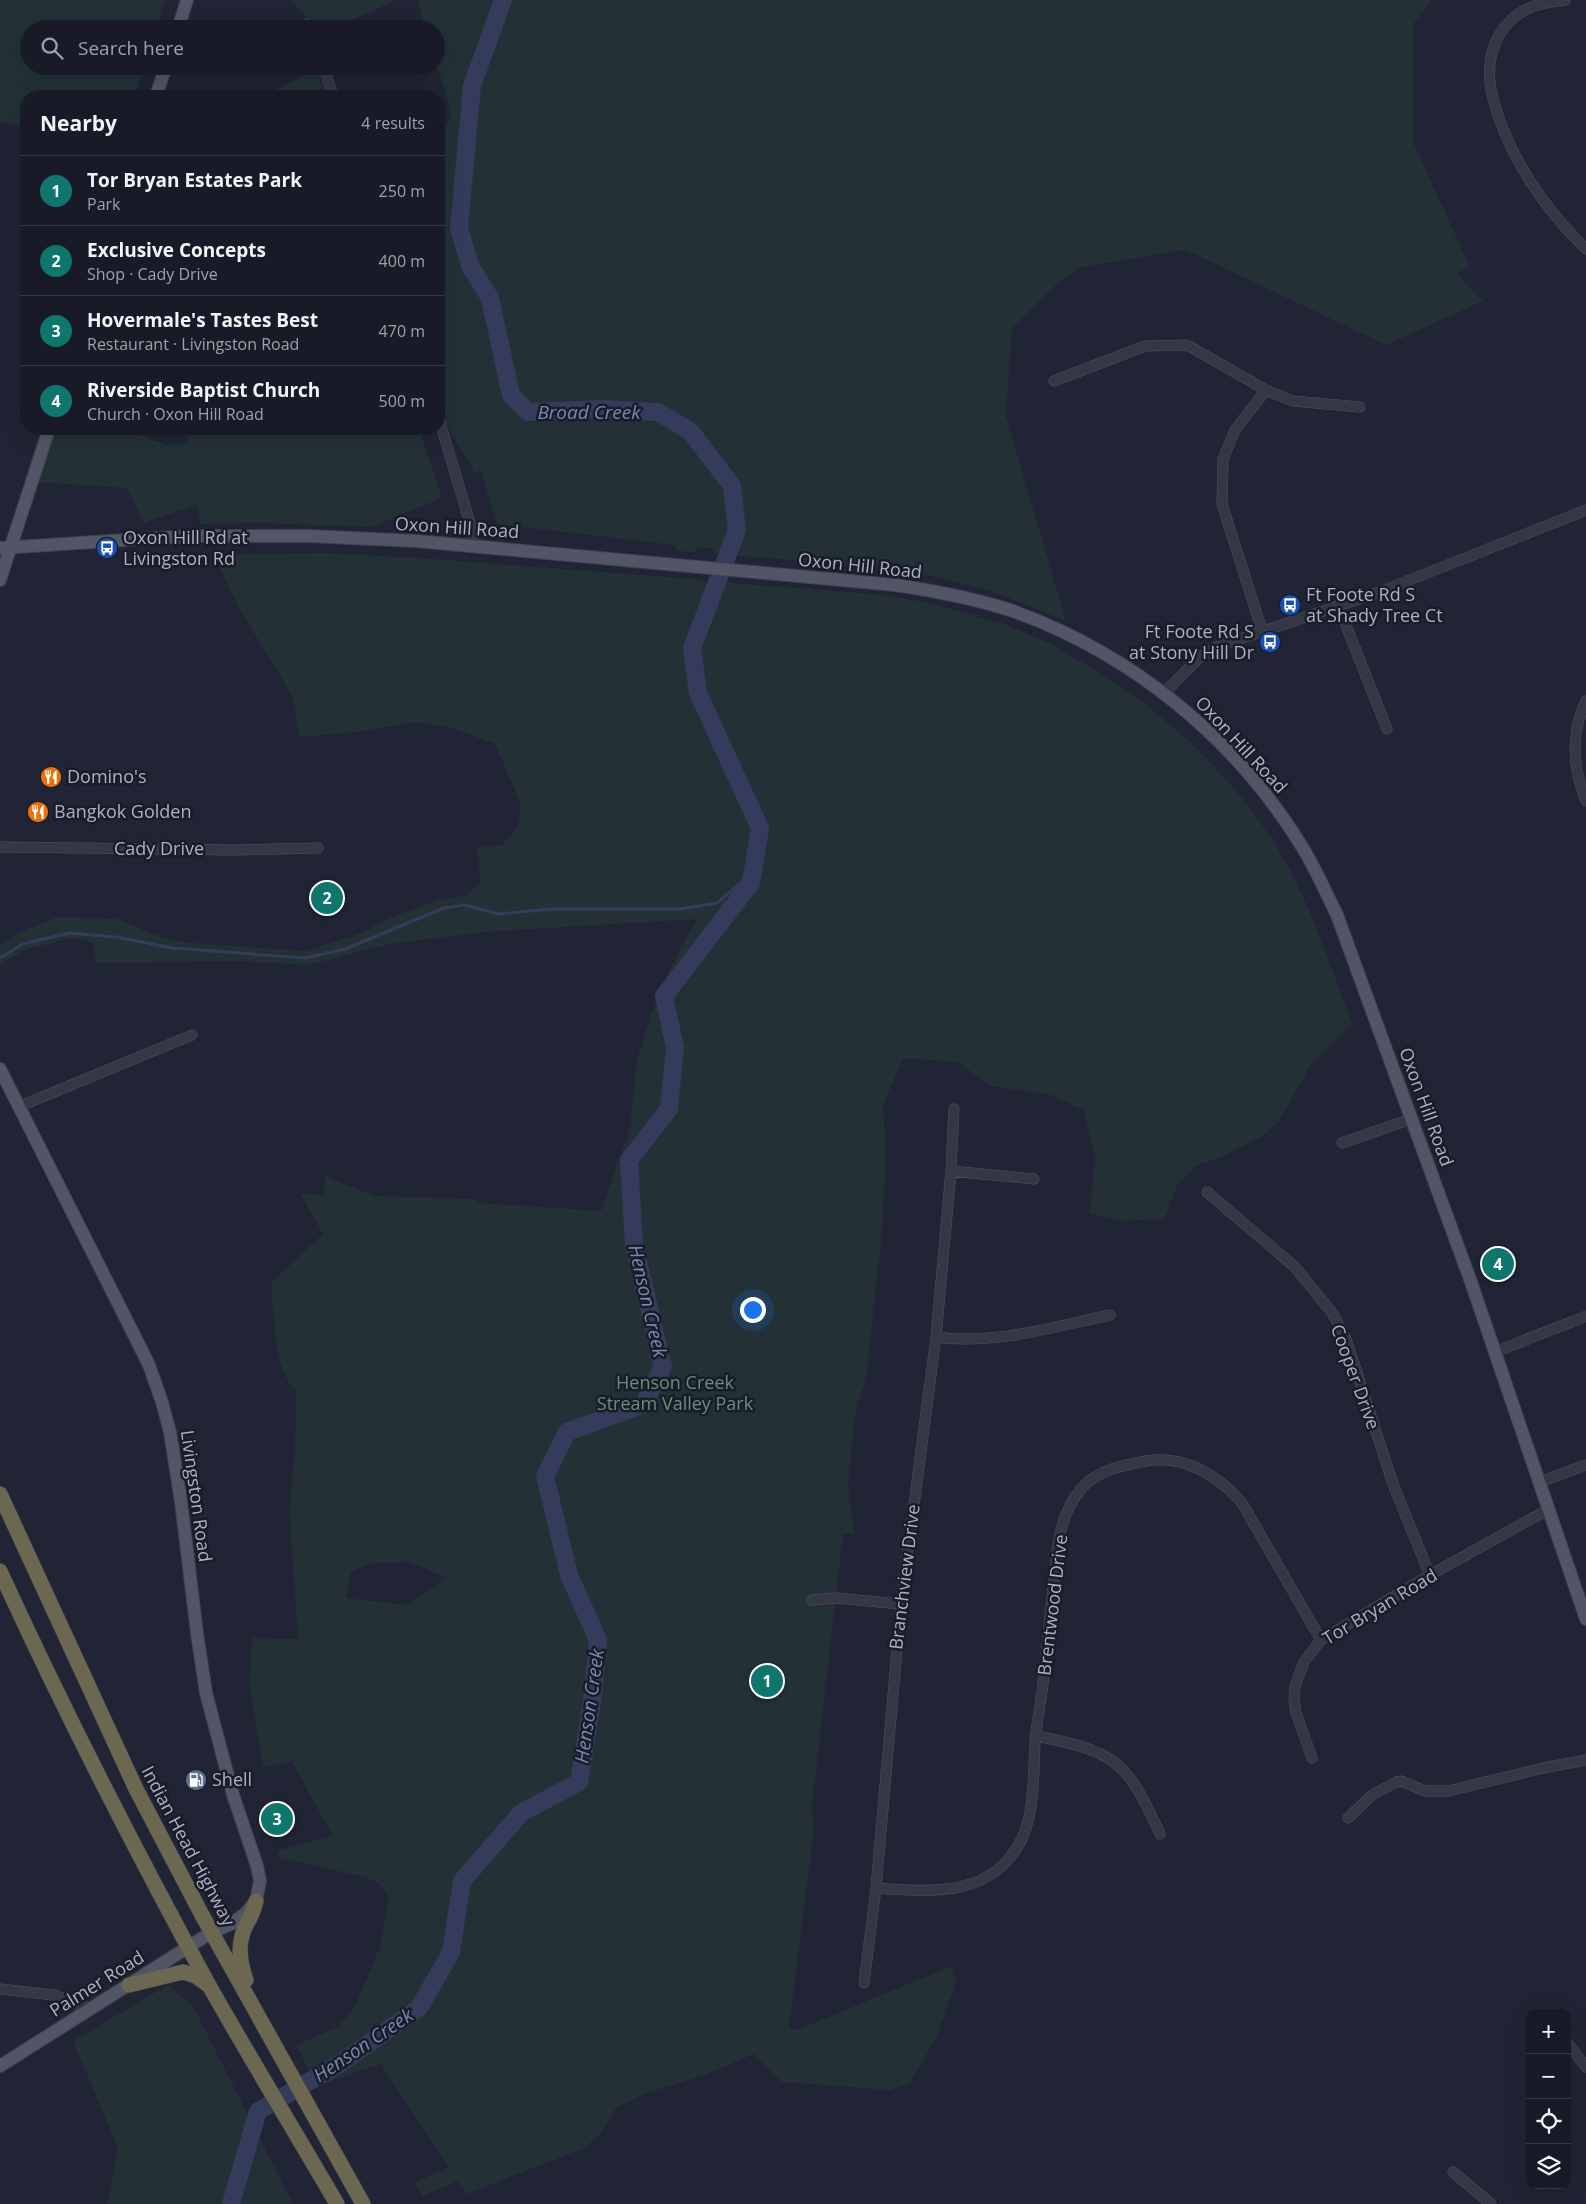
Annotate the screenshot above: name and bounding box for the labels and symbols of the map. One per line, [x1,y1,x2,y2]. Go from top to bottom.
water label: Broad Creek [537,399,641,425]
street label: Oxon Hill Road [394,511,520,543]
place label: Oxon Hill Rd at Livingston Rd [123,525,248,570]
bus stop icon: Oxon Hill Rd at Livingston Rd [95,536,119,560]
street label: Oxon Hill Road [797,547,923,583]
place label: Ft Foote Rd S at Shady Tree Ct [1306,582,1443,627]
bus stop icon: Ft Foote Rd S at Shady Tree Ct [1278,593,1302,617]
place label: Ft Foote Rd S at Stony Hill Dr [1129,619,1255,664]
bus stop icon: Ft Foote Rd S at Stony Hill Dr [1258,630,1282,654]
street label: Oxon Hill Road [1191,691,1293,798]
place label: Domino's [67,764,147,788]
restaurant icon: Domino's [39,765,63,789]
place label: Bangkok Golden [54,799,191,823]
restaurant icon: Bangkok Golden [26,800,50,824]
street label: Cady Drive [114,836,204,860]
pin: 2 [311,879,343,917]
street label: Oxon Hill Road [1394,1044,1460,1169]
water label: Henson Creek [622,1242,674,1361]
pin: 4 [1482,1245,1514,1283]
your location [740,1297,766,1323]
street label: Cooper Drive [1326,1321,1386,1433]
park label: Henson Creek Stream Valley Park [597,1370,754,1415]
street label: Livingston Road [176,1428,218,1563]
street label: Branchview Drive [883,1503,925,1651]
street label: Brentwood Drive [1031,1533,1073,1677]
street label: Tor Bryan Road [1318,1563,1441,1650]
water label: Henson Creek [568,1647,610,1765]
pin: 1 [751,1662,783,1700]
street label: Indian Head Highway [137,1761,242,1931]
place label: Shell [212,1767,252,1791]
fuel station icon: Shell [184,1768,208,1792]
pin: 3 [261,1800,293,1838]
street label: Palmer Road [45,1945,148,2022]
water label: Henson Creek [308,2002,419,2088]

